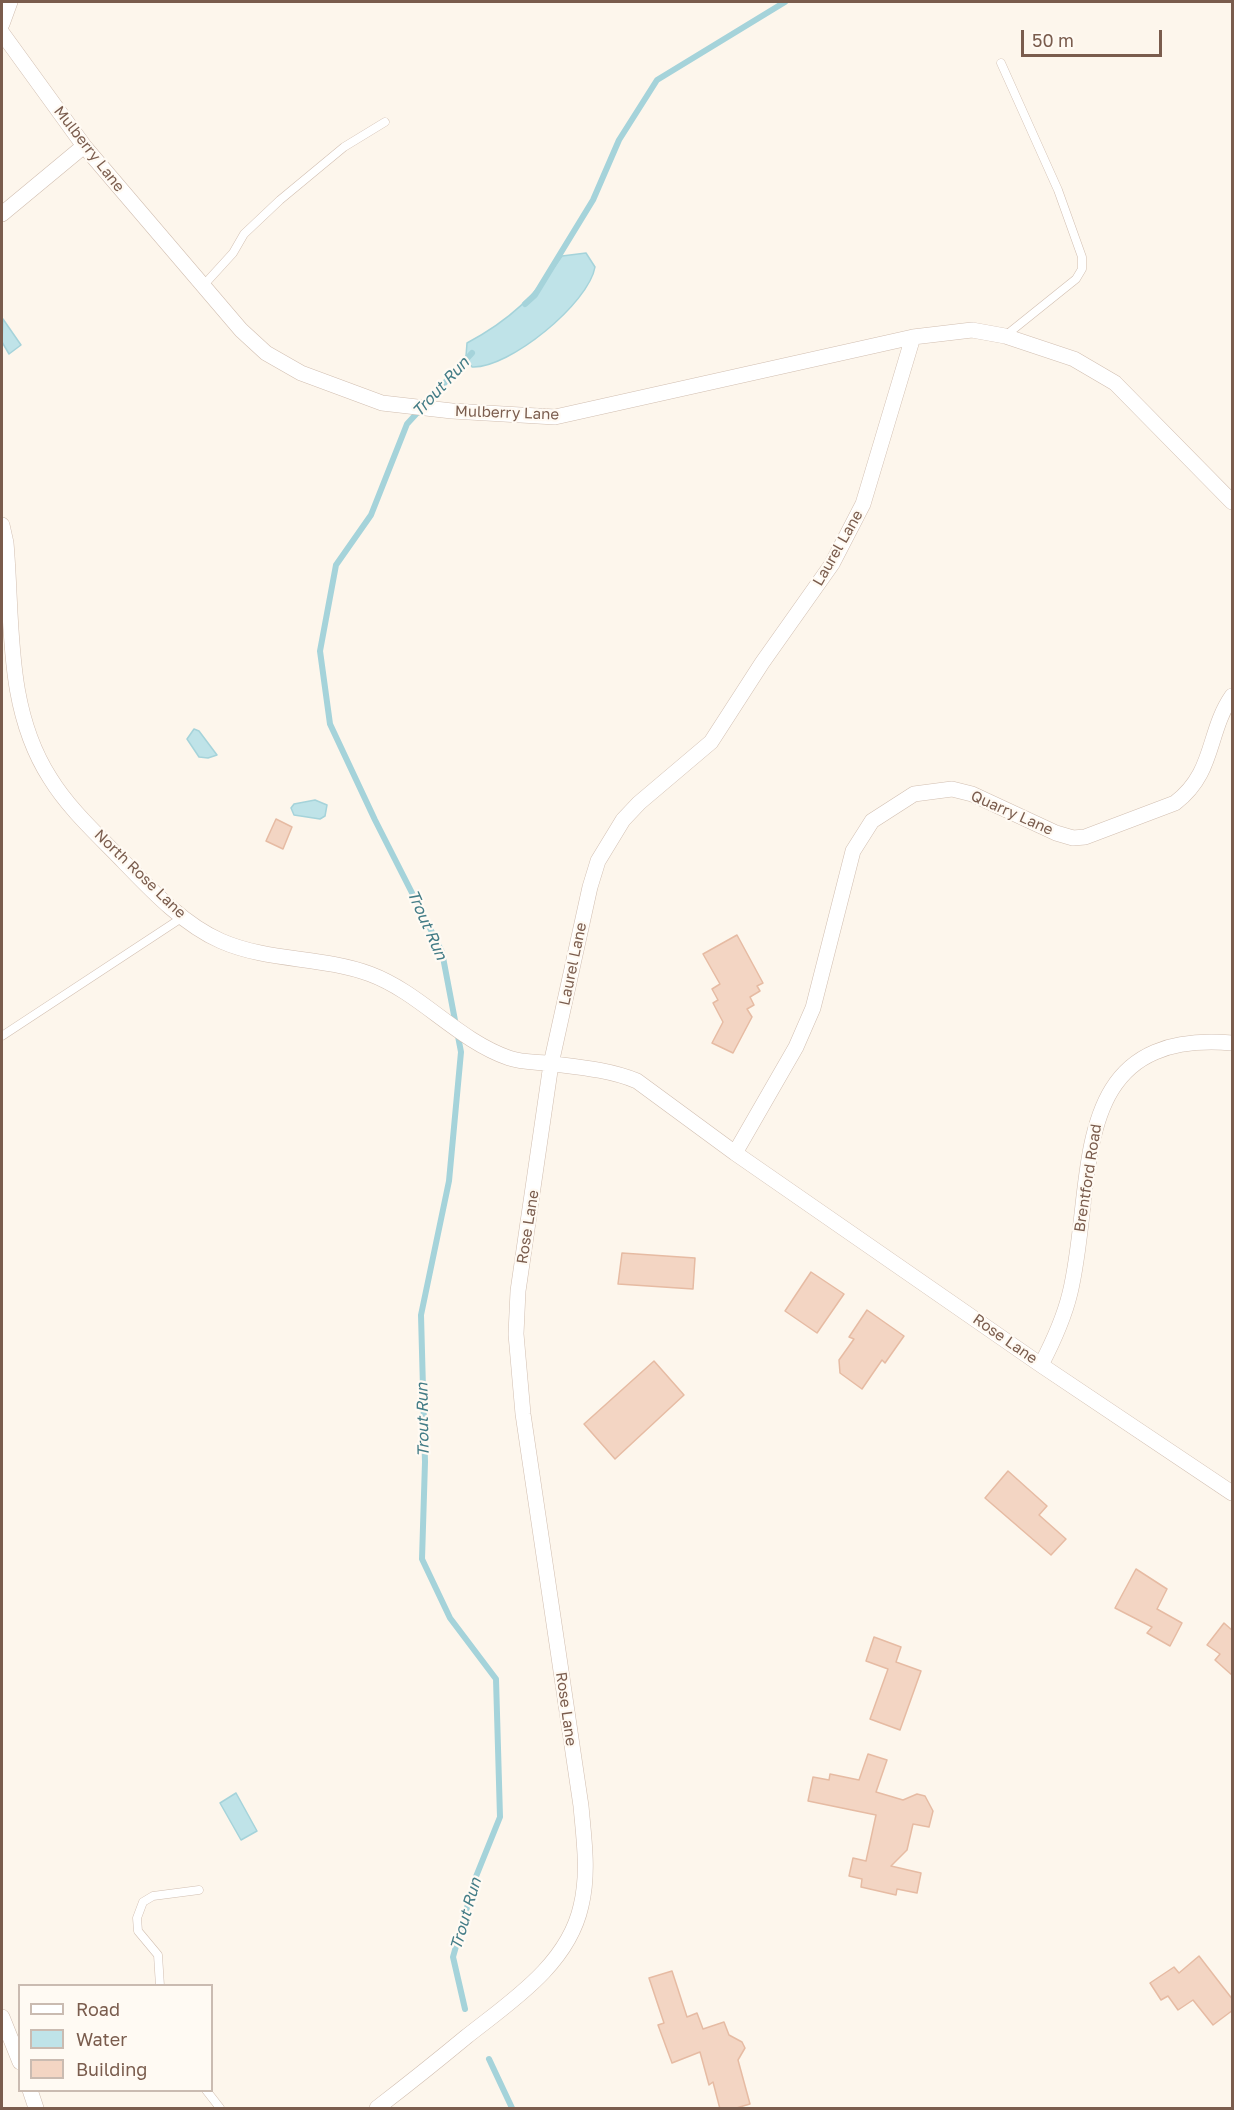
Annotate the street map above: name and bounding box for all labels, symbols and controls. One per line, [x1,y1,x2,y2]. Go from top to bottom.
scale bar [1024,18,1165,56]
text: 50 m [1032,29,1074,51]
street label: Mulberry Lane [50,102,128,196]
water label: Trout Run [409,353,473,421]
street label: Mulberry Lane [455,402,559,424]
street label: Laurel Lane [809,507,867,589]
street label: Quarry Lane [968,787,1056,839]
street label: North Rose Lane [91,826,189,922]
water label: Trout Run [403,887,451,963]
street label: Laurel Lane [555,921,591,1007]
street label: Brentford Road [1071,1123,1105,1233]
street label: Rose Lane [513,1189,543,1265]
street label: Rose Lane [969,1310,1041,1368]
water label: Trout Run [413,1383,433,1457]
street label: Rose Lane [552,1671,580,1747]
water label: Trout Run [447,1876,485,1952]
legend [18,1984,213,2092]
text: Road [76,1998,120,2020]
text: Water [76,2028,127,2050]
text: Building [76,2058,147,2080]

